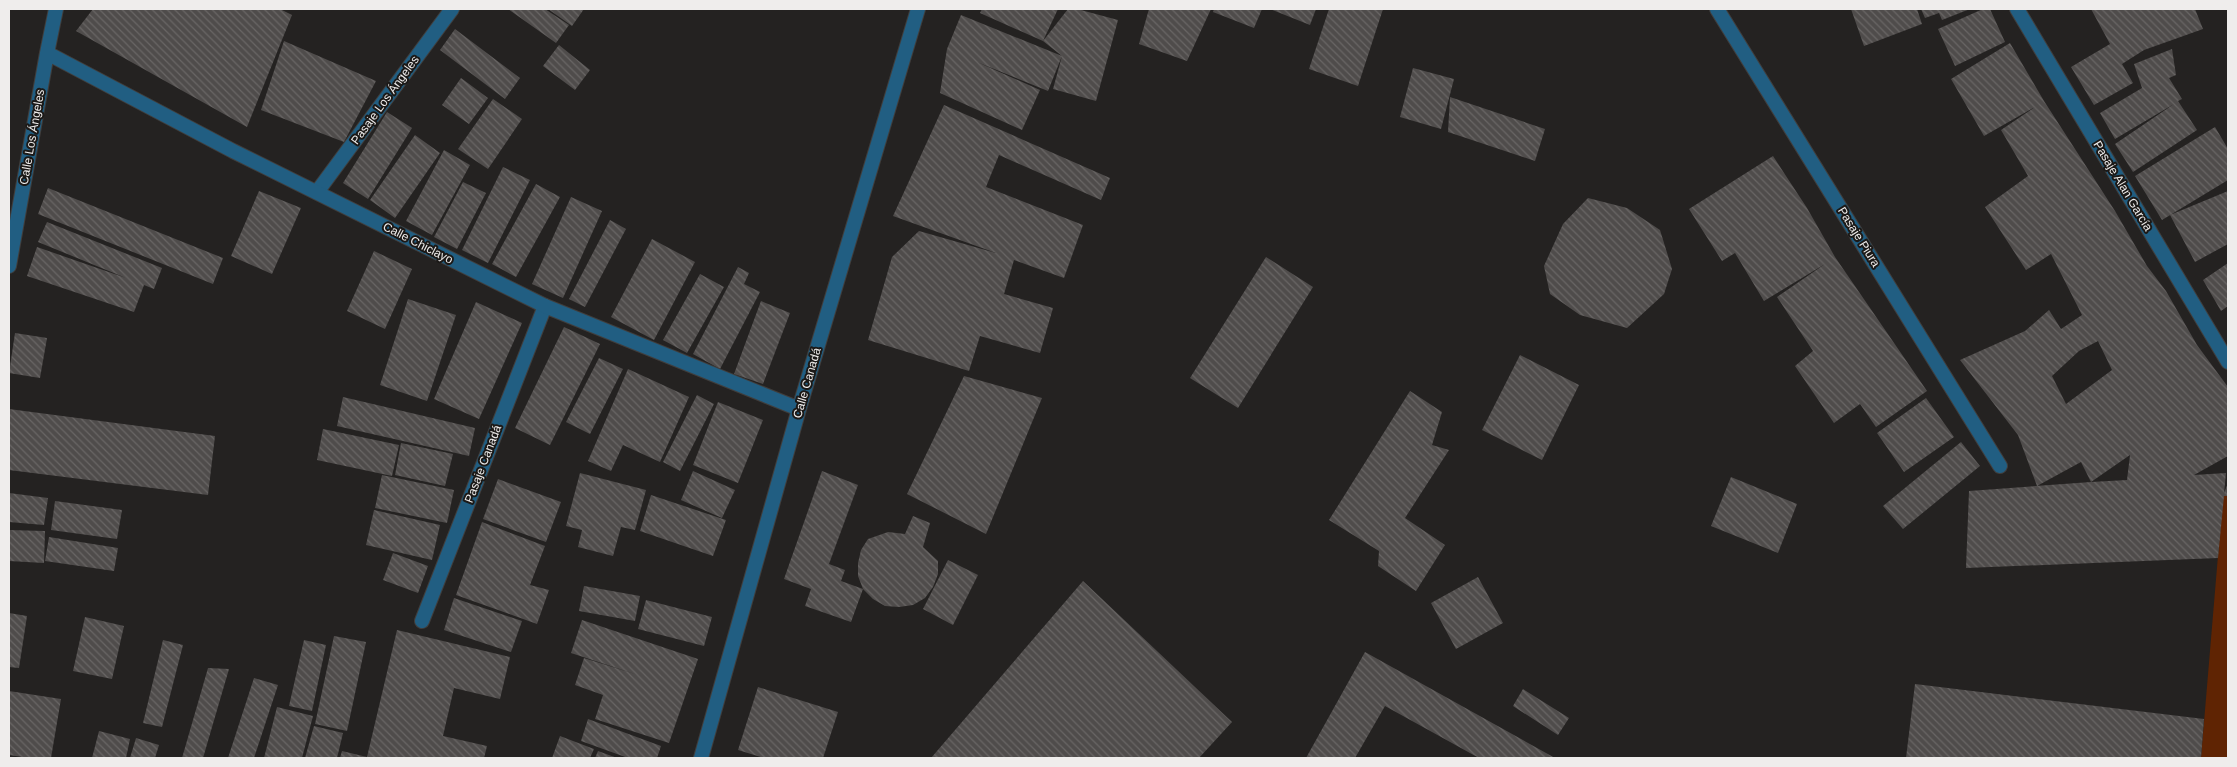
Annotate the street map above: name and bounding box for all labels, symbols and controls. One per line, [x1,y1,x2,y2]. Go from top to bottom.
street label: Pasaje Los Ángeles [347,52,422,147]
street label: Calle Los Ángeles [16,88,47,186]
street label: Pasaje Alan García [2091,138,2156,234]
street label: Pasaje Piura [1835,204,1883,270]
street label: Calle Chiclayo [381,219,456,267]
street label: Calle Canadá [790,346,824,420]
street label: Pasaje Canadá [462,423,504,505]

